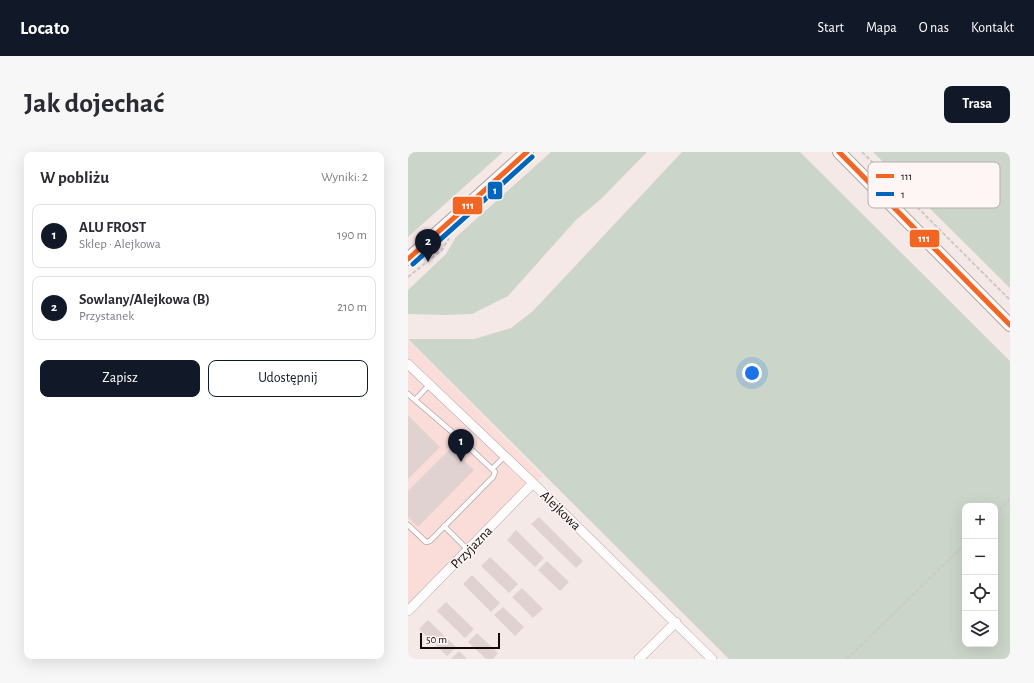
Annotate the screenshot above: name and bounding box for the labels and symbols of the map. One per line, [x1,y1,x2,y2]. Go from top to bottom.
legend [868,162,1000,208]
text: 111 [901,171,912,182]
line badge: 1 [487,181,503,200]
text: 1 [493,185,497,196]
text: 1 [901,189,905,200]
line badge: 111 [452,196,483,215]
text: 111 [462,200,474,211]
pin: 2 [415,229,441,262]
line badge: 111 [909,229,940,248]
text: 111 [918,233,930,244]
your location [742,363,762,383]
pin: 1 [448,429,474,462]
street label: Alejkowa [537,488,584,534]
street label: Przyjazna [448,523,496,572]
scale bar [420,631,500,650]

